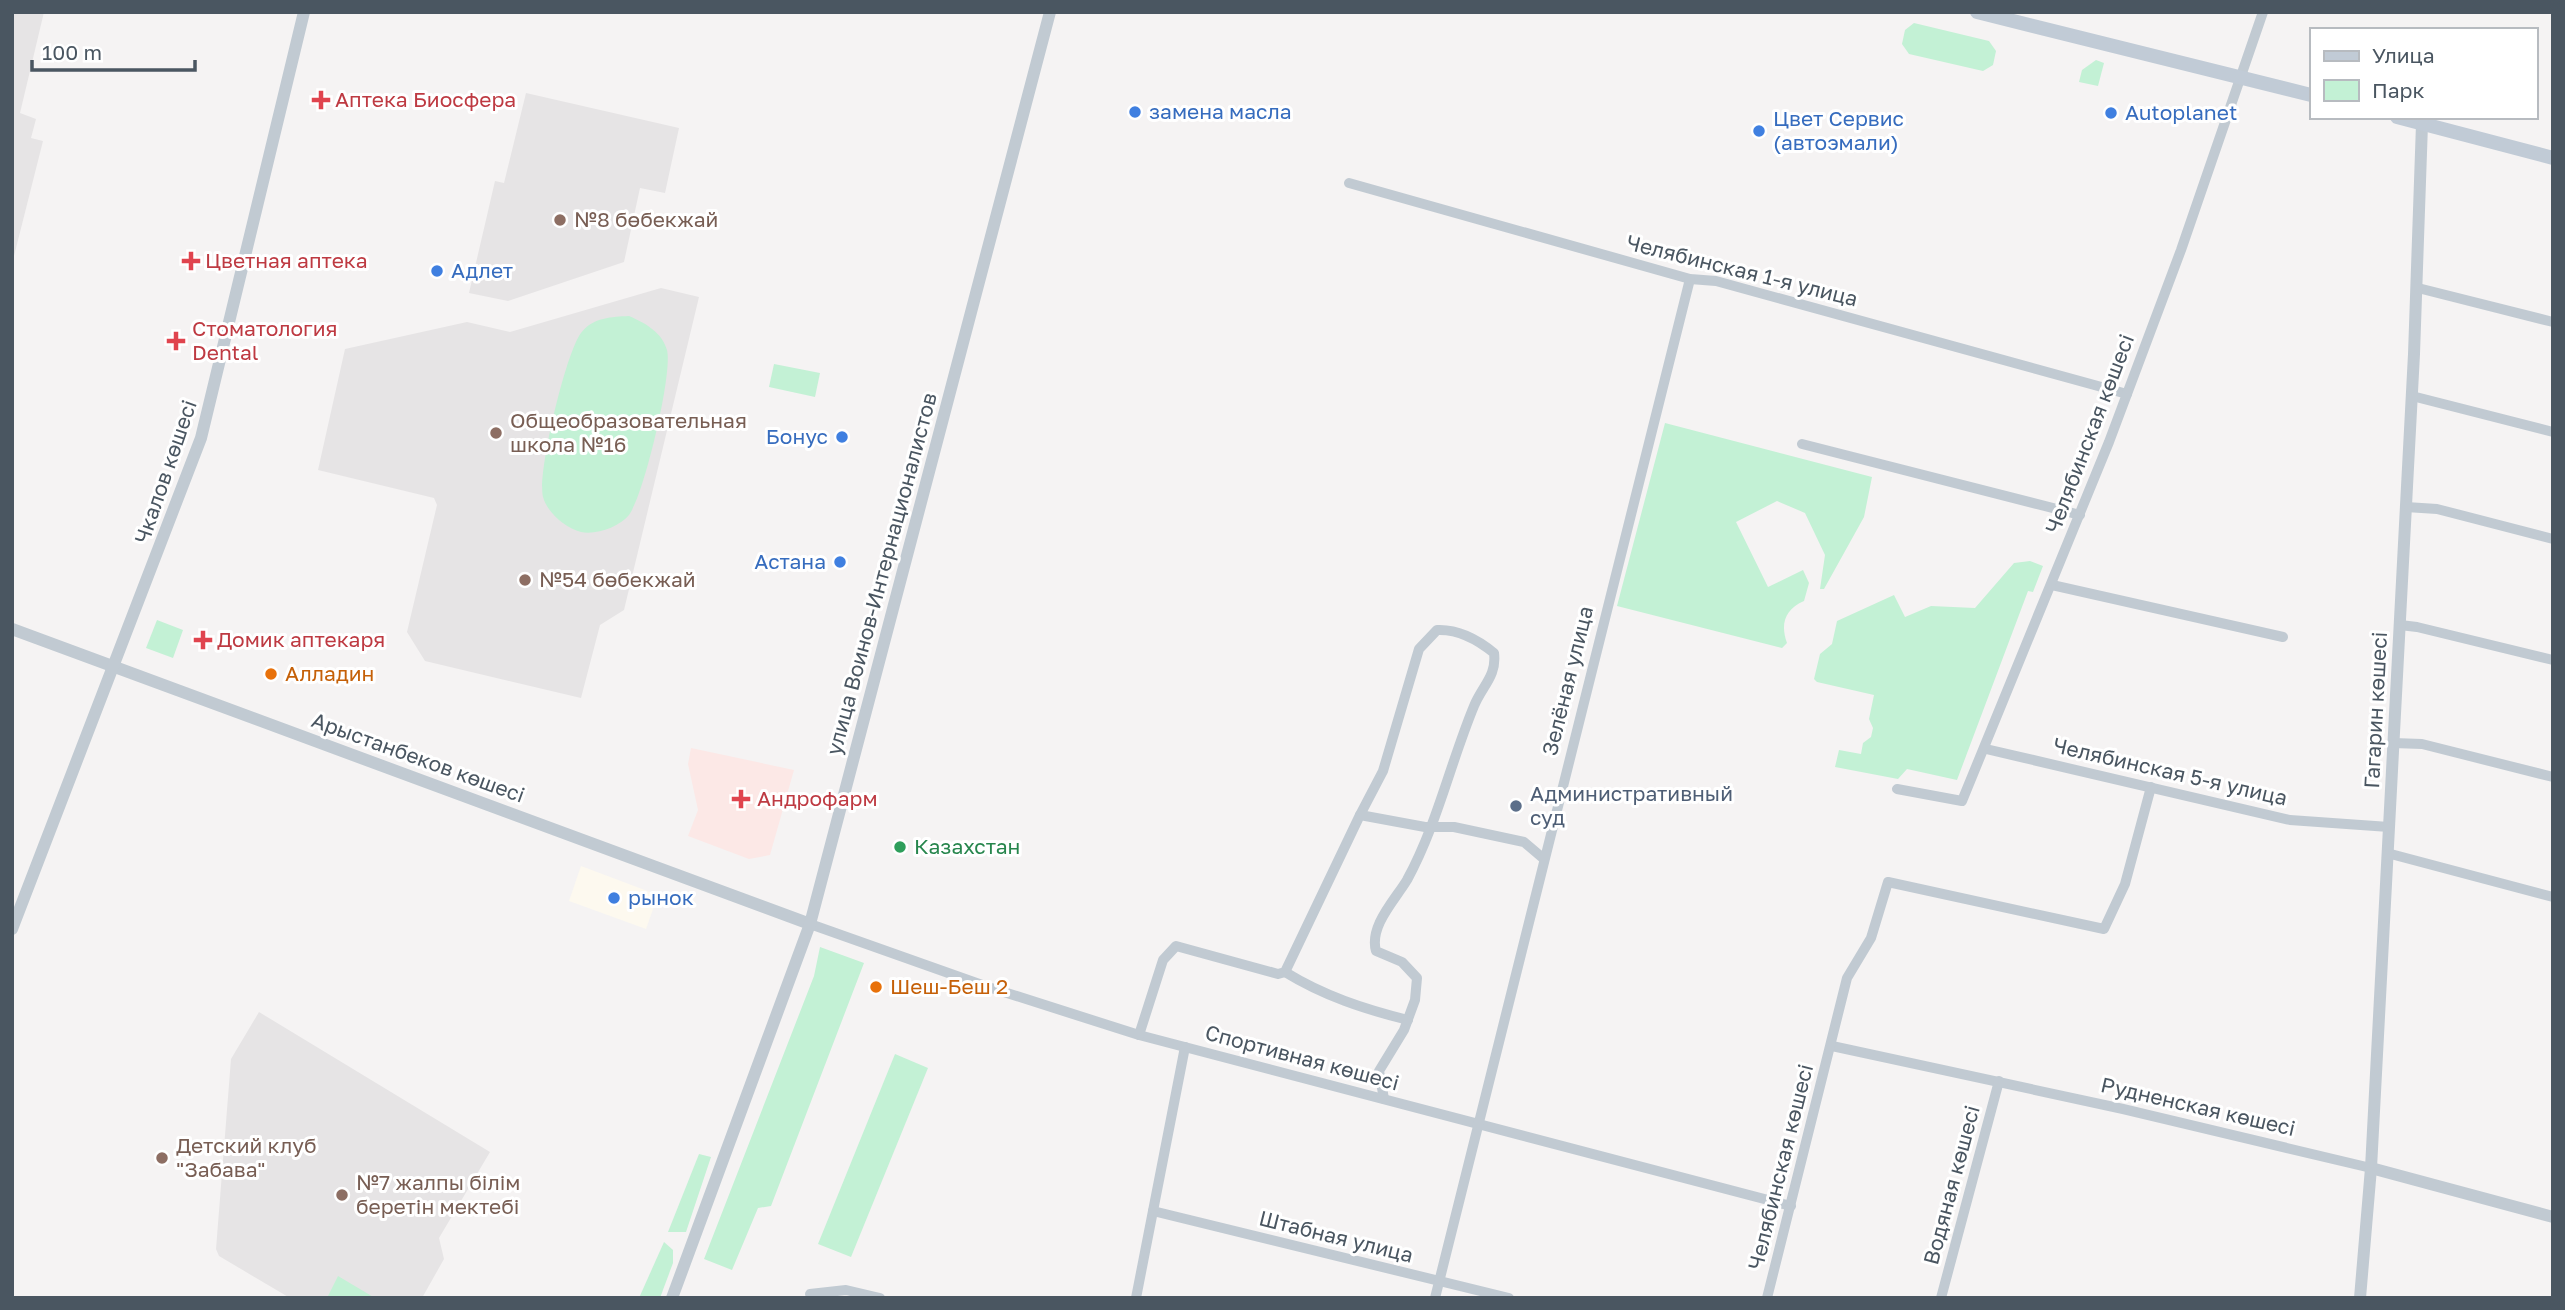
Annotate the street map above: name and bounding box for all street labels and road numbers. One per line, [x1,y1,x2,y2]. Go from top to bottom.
street label: Челябинская 1-я улица [1624,229,1861,311]
street label: Челябинская көшесі [2039,330,2139,537]
street label: улица Воинов-Интернационалистов [820,390,942,758]
street label: Чкалов көшесі [128,396,202,547]
street label: Зелёная улица [1536,603,1598,758]
street label: Гагарин көшесі [2358,631,2392,789]
street label: Арыстанбеков көшесі [308,706,528,808]
street label: Челябинская 5-я улица [2051,731,2290,811]
street label: Спортивная көшесі [1203,1019,1402,1095]
street label: Челябинская көшесі [1742,1061,1818,1272]
street label: Рудненская көшесі [2098,1071,2298,1141]
street label: Водяная көшесі [1917,1102,1985,1267]
street label: Штабная улица [1256,1204,1416,1268]

